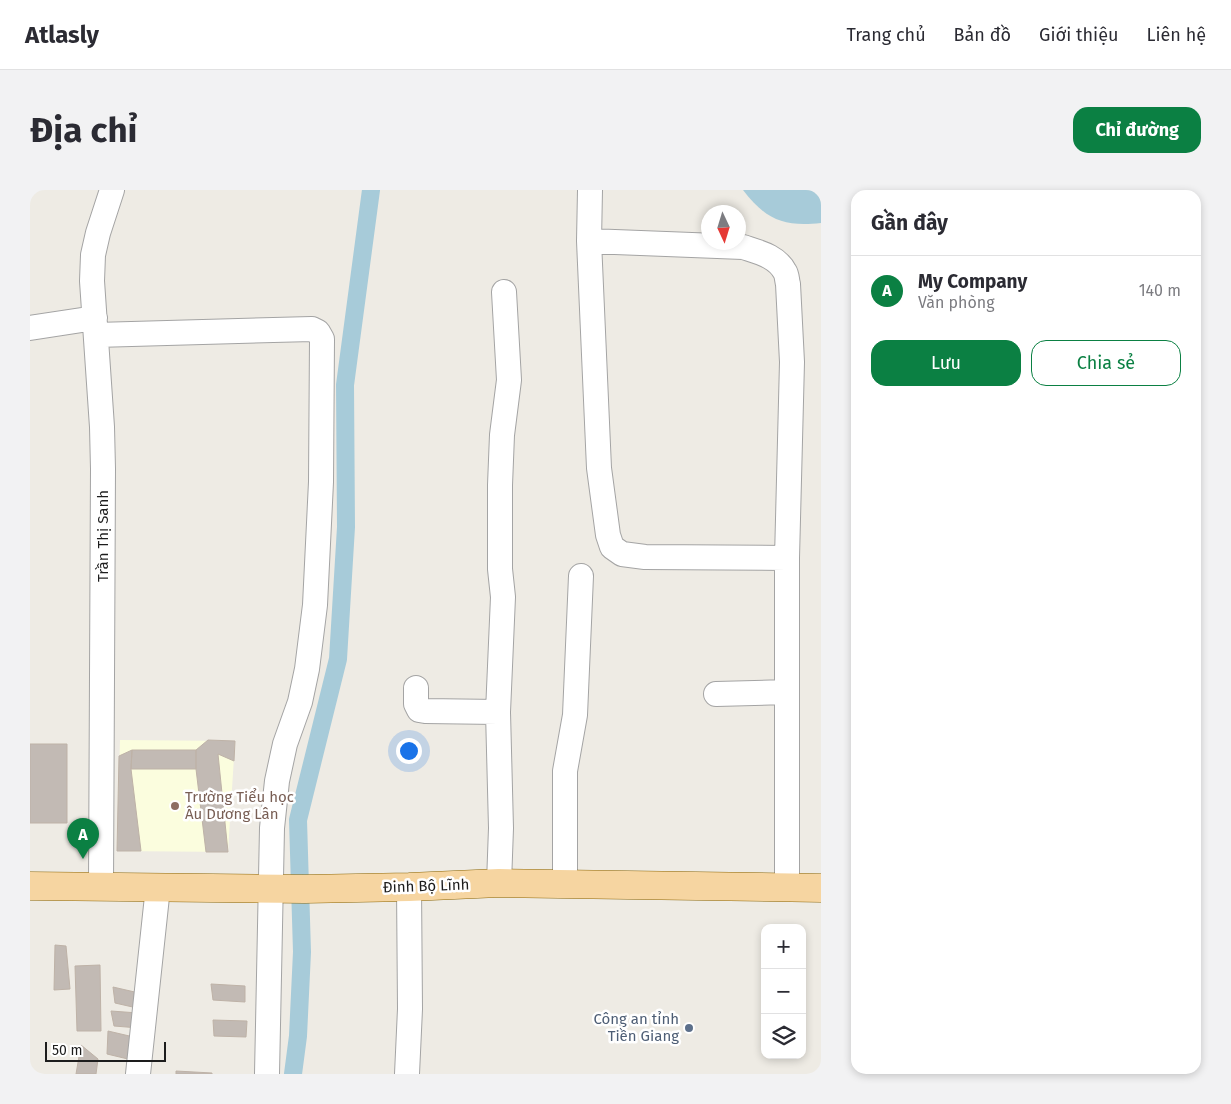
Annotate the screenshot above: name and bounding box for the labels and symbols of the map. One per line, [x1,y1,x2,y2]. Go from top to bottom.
north arrow [701,205,746,250]
street label: Trần Thị Sanh [94,490,112,582]
your location [396,738,422,764]
place label: Trường Tiểu học Âu Dương Lân [185,788,294,823]
marker: Trường Tiểu học Âu Dương Lân [169,800,181,812]
pin: A [67,818,99,859]
street label: Đinh Bộ Lĩnh [382,875,470,897]
place label: Công an tỉnh Tiền Giang [593,1010,679,1045]
marker: Công an tỉnh Tiền Giang [683,1022,695,1034]
scale bar [45,1039,166,1062]

